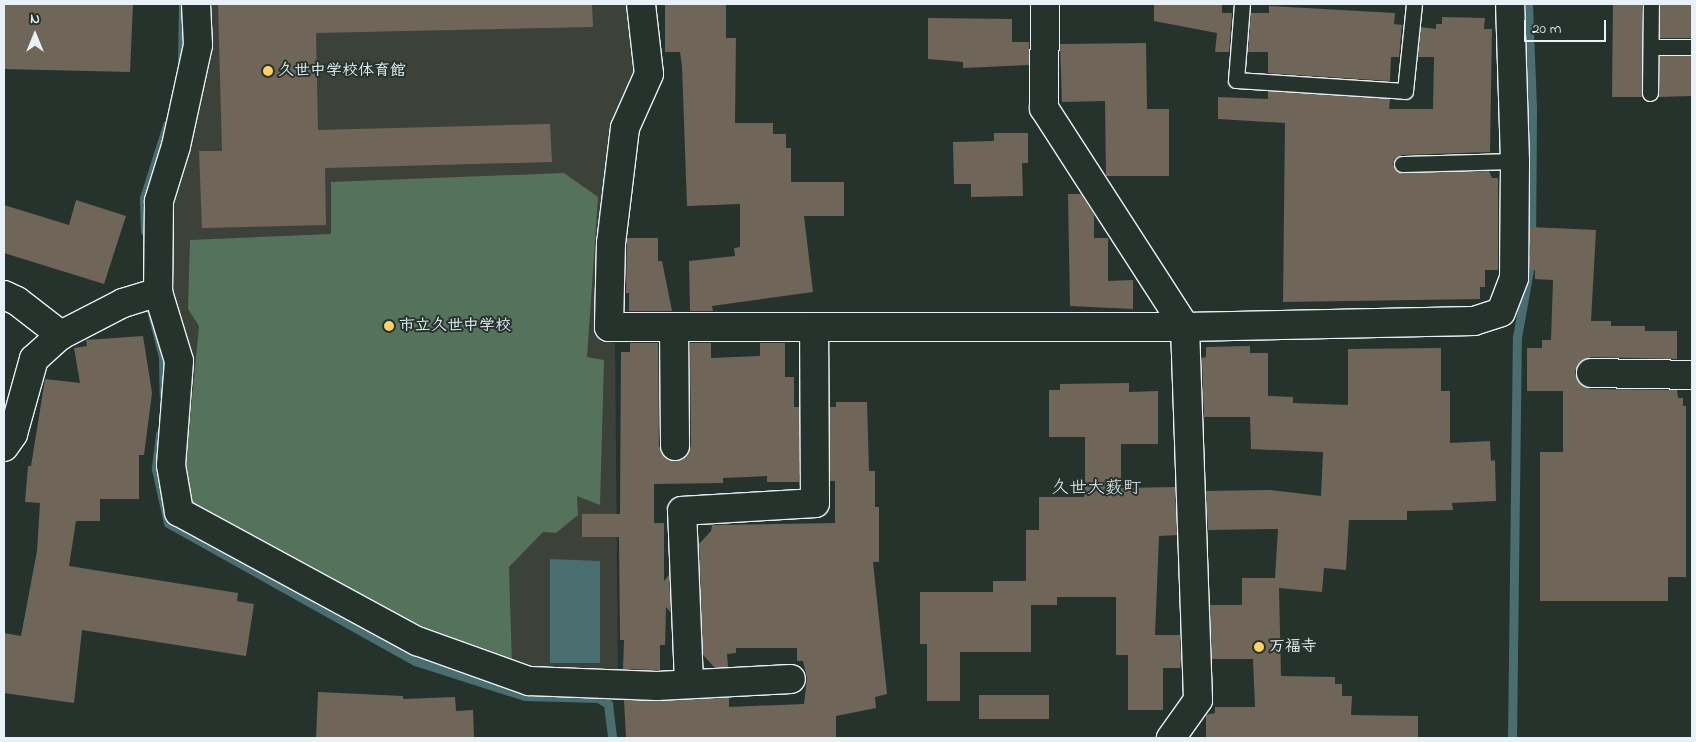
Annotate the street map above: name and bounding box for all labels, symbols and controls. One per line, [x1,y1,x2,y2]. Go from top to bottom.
text: N [30,9,40,30]
north arrow [10,10,60,60]
scale bar [1526,10,1608,42]
text: 20 m [1532,18,1561,40]
place label: 久世中学校体育館 [278,61,406,81]
marker: 久世中学校体育館 [262,65,274,77]
place label: 市立久世中学校 [399,316,511,336]
marker: 市立久世中学校 [383,320,395,332]
district label: 久世大薮町 [1051,478,1141,500]
place label: 万福寺 [1269,637,1317,657]
marker: 万福寺 [1253,641,1265,653]

